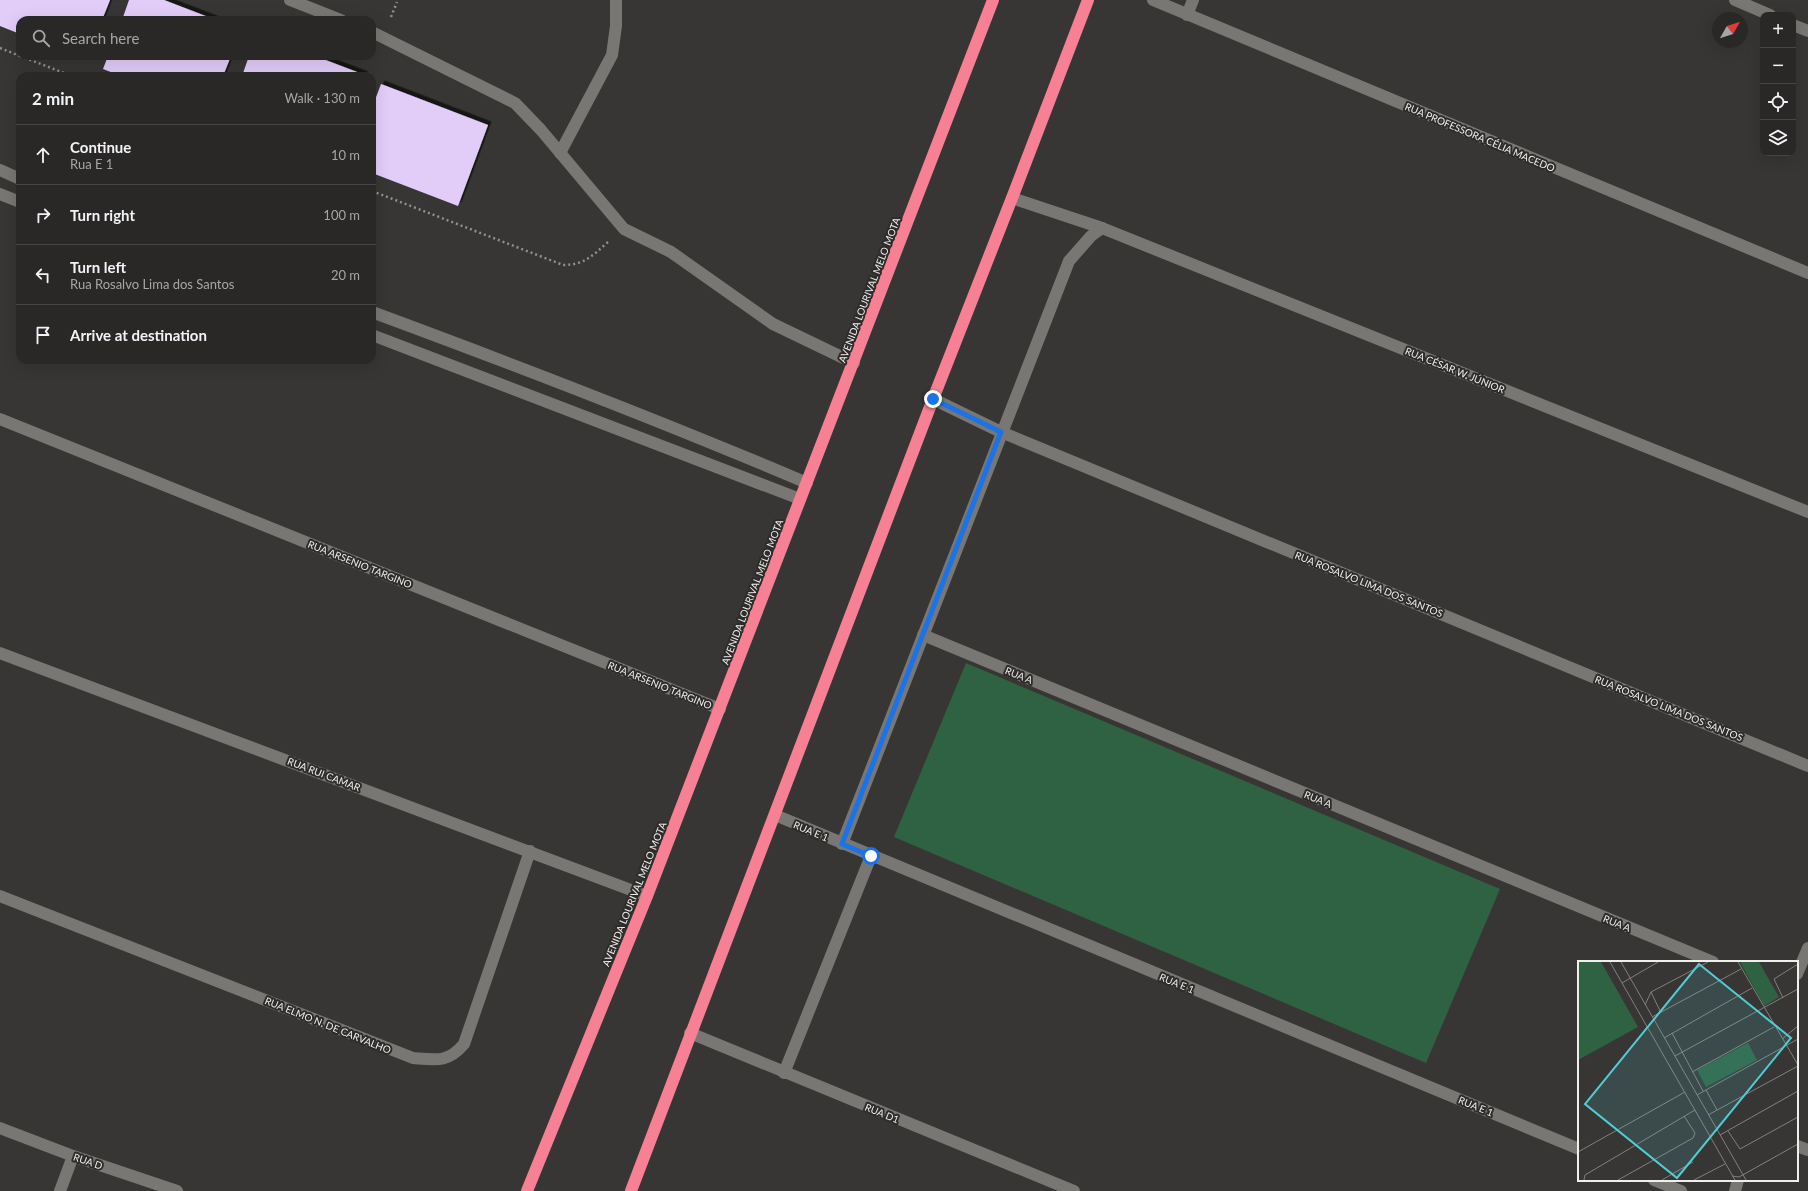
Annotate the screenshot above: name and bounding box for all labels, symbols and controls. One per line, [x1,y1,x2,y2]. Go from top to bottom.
north arrow [1712,12,1748,48]
map controls [1760,12,1796,156]
button: + [1760,12,1796,48]
search box [16,16,376,60]
icon: search [30,27,52,49]
text: Search here [62,29,139,47]
button: − [1760,48,1796,84]
button: locate [1760,84,1796,120]
text: 2 min [32,88,74,109]
text: Walk · 130 m [284,90,360,106]
street label: RUA PROFESSORA CÉLIA MACEDO [1403,100,1557,174]
button: layers [1760,120,1796,156]
text: Continue [70,138,131,156]
icon: ahead [32,144,54,166]
text: 10 m [331,147,360,163]
text: Rua E 1 [70,156,113,172]
icon: right [32,204,54,226]
text: Turn right [70,206,135,224]
text: 100 m [323,207,360,223]
street label: AVENIDA LOURIVAL MELO MOTA [836,215,902,364]
text: Turn left [70,258,126,276]
icon: left [32,264,54,286]
text: 20 m [331,267,360,283]
text: Rua Rosalvo Lima dos Santos [70,276,235,292]
icon: arrive [32,324,54,346]
text: Arrive at destination [70,326,207,344]
street label: RUA CÉSAR W. JÚNIOR [1403,345,1507,396]
route end [924,390,942,408]
street label: AVENIDA LOURIVAL MELO MOTA [719,517,785,666]
street label: RUA ARSENIO TARGINO [306,538,414,590]
street label: RUA ROSALVO LIMA DOS SANTOS [1293,549,1445,619]
street label: RUA ARSENIO TARGINO [606,659,714,711]
street label: RUA A [1003,664,1035,686]
street label: RUA ROSALVO LIMA DOS SANTOS [1593,673,1745,743]
street label: RUA RUI CAMAR [286,755,363,794]
street label: RUA A [1302,788,1334,810]
street label: RUA E 1 [792,818,830,844]
street label: AVENIDA LOURIVAL MELO MOTA [599,820,669,968]
route start [862,847,880,865]
street label: RUA A [1601,912,1633,934]
inset map [1578,961,1798,1181]
street label: RUA E 1 [1158,971,1196,995]
street label: RUA ELMO N. DE CARVALHO [263,994,393,1056]
street label: RUA E 1 [1457,1094,1495,1118]
street label: RUA D1 [863,1101,901,1125]
street label: RUA D [72,1150,105,1172]

